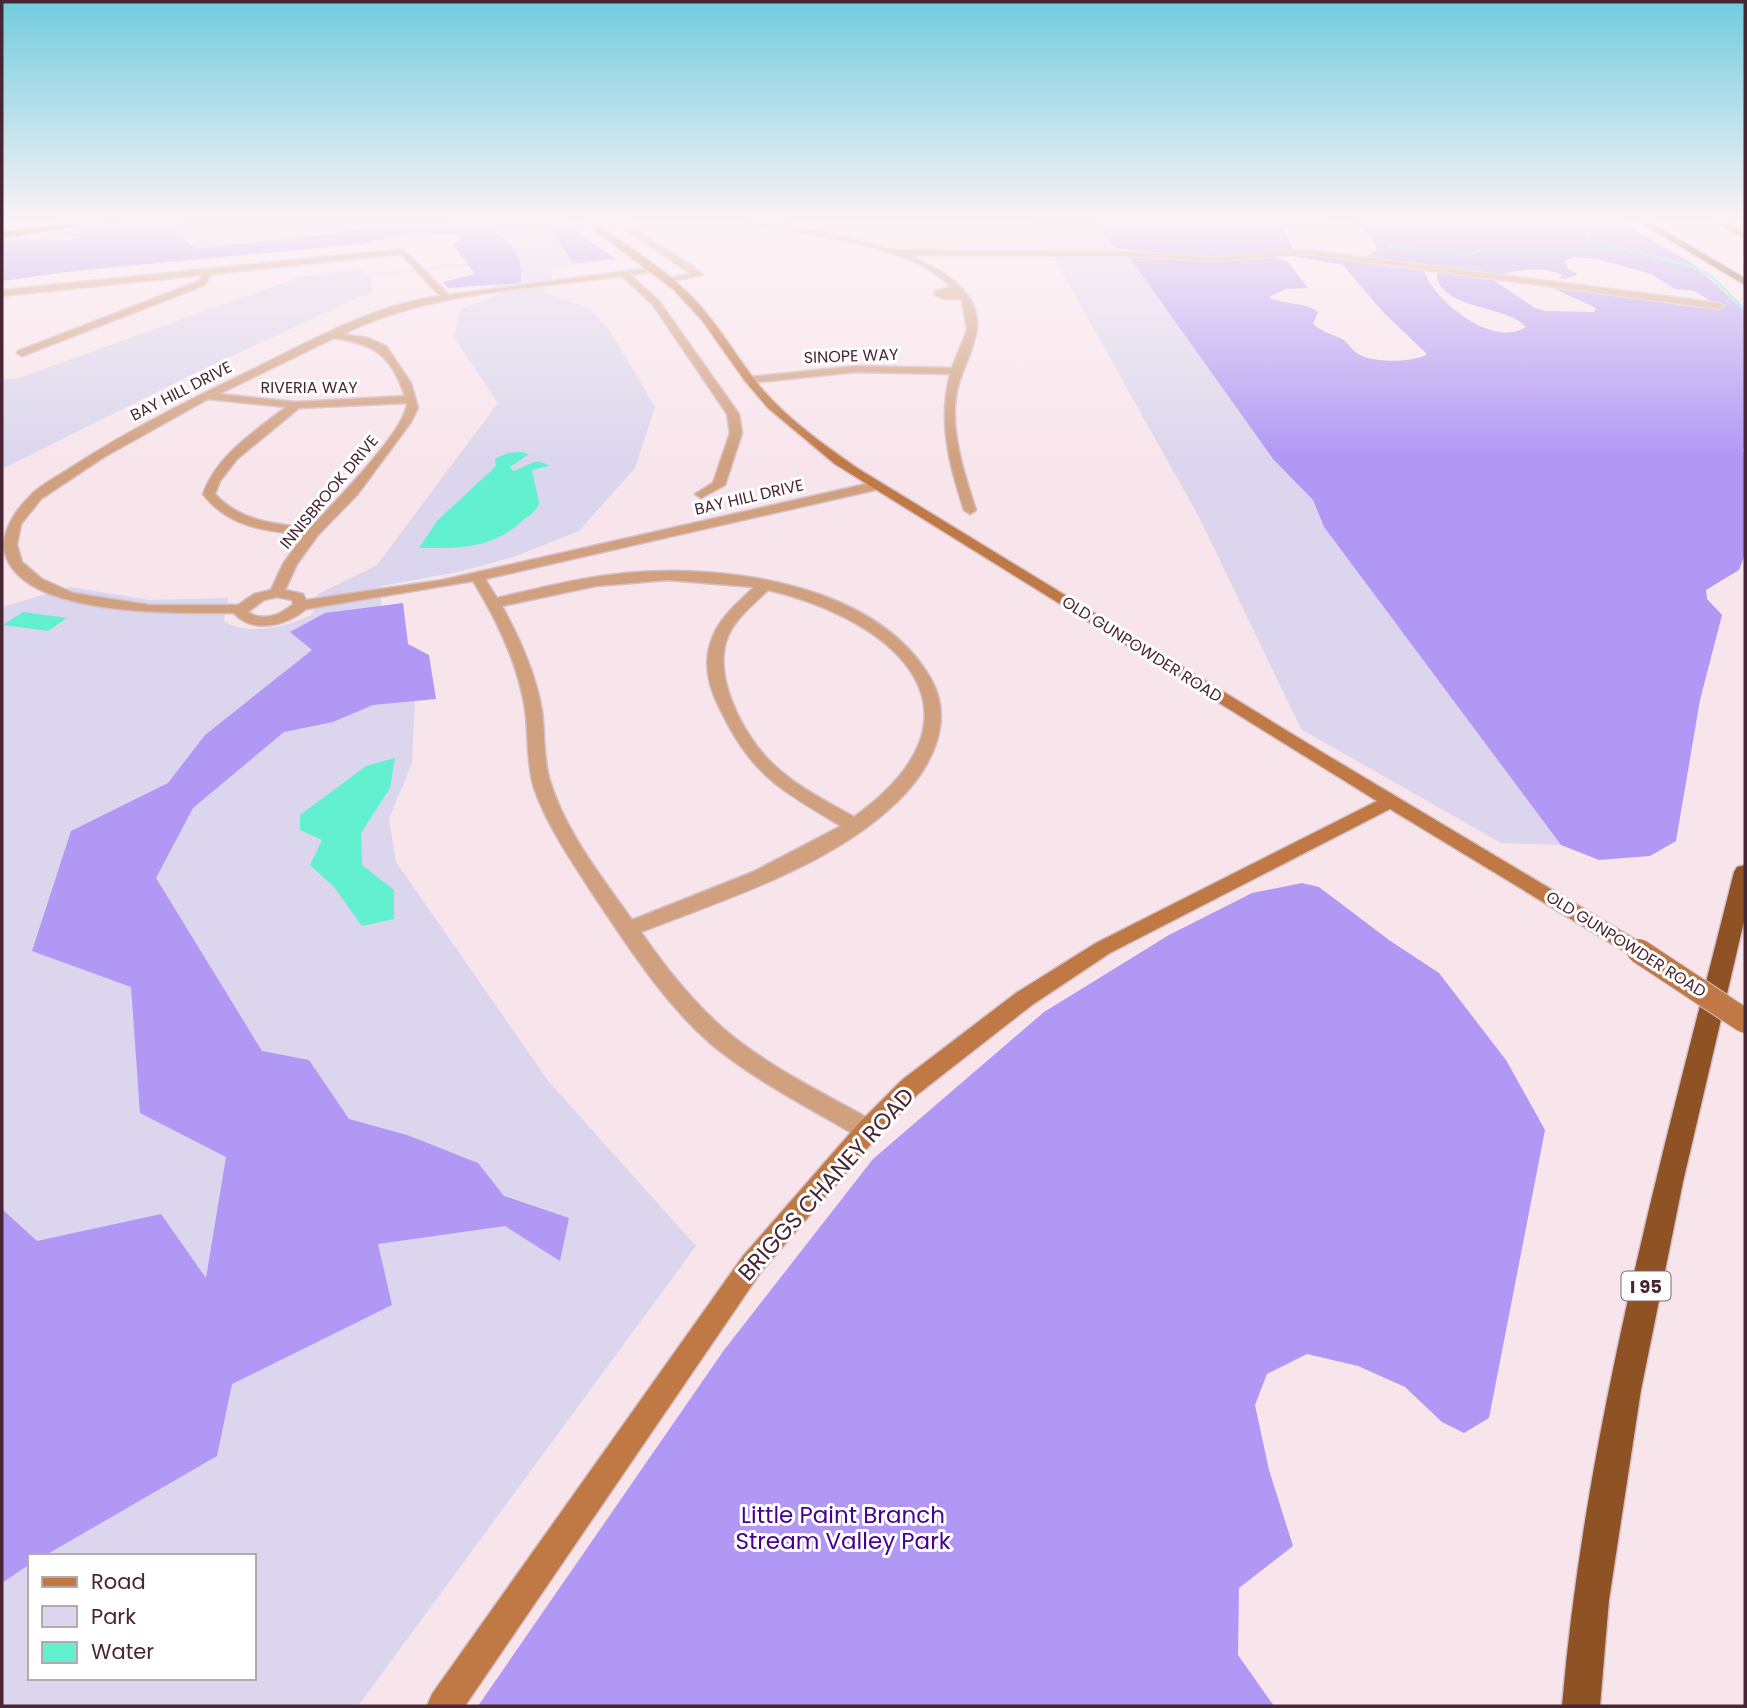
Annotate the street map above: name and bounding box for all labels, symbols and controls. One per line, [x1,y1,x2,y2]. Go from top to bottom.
street label: SINOPE WAY [803,343,899,369]
street label: BAY HILL DRIVE [126,355,236,427]
street label: RIVERIA WAY [260,376,358,399]
street label: INNISBROOK DRIVE [274,430,384,554]
street label: BAY HILL DRIVE [692,473,806,521]
street label: OLD GUNPOWDER ROAD [1057,590,1227,708]
street label: OLD GUNPOWDER ROAD [1541,885,1711,1003]
street label: BRIGGS CHANEY ROAD [731,1081,921,1287]
road number: I 95 [1622,1272,1670,1301]
park label: Little Paint Branch Stream Valley Park [735,1499,951,1557]
legend [28,1554,256,1680]
text: Road [91,1567,146,1596]
text: Park [91,1602,136,1631]
text: Water [91,1637,154,1666]

